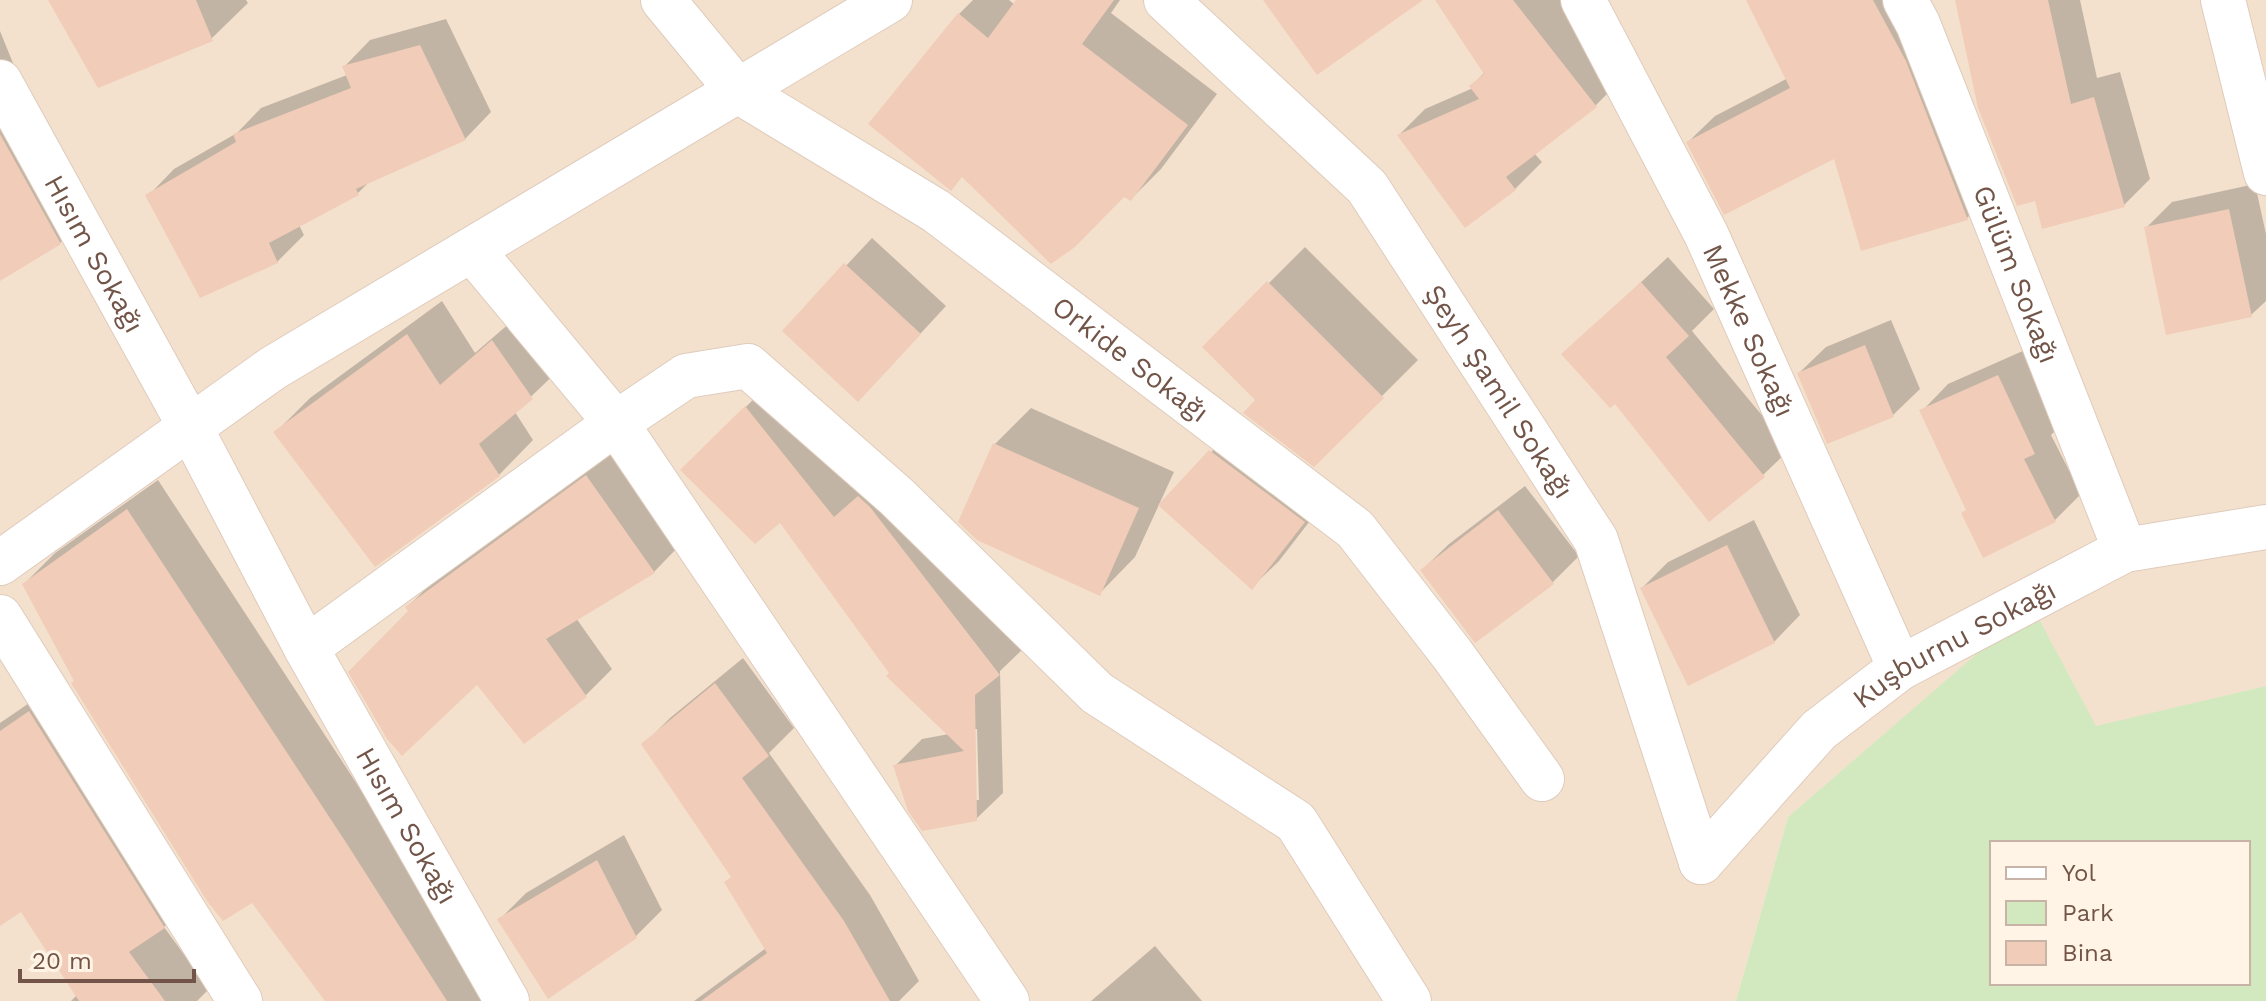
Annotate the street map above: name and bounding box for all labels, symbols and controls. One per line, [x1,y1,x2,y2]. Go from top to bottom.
street label: Hısım Sokağı [38,169,151,338]
street label: Gülüm Sokağı [1967,180,2066,368]
street label: Mekke Sokağı [1696,239,1802,422]
street label: Şeyh Şamil Sokağı [1418,278,1581,504]
street label: Orkide Sokağı [1046,289,1215,429]
street label: Kuşburnu Sokağı [1846,573,2061,715]
street label: Hısım Sokağı [349,741,465,910]
legend [1990,841,2250,985]
text: Yol [2062,859,2096,887]
text: Park [2062,899,2114,927]
scale bar [20,933,194,983]
text: Bina [2062,939,2113,967]
text: 20 m [32,947,92,975]

